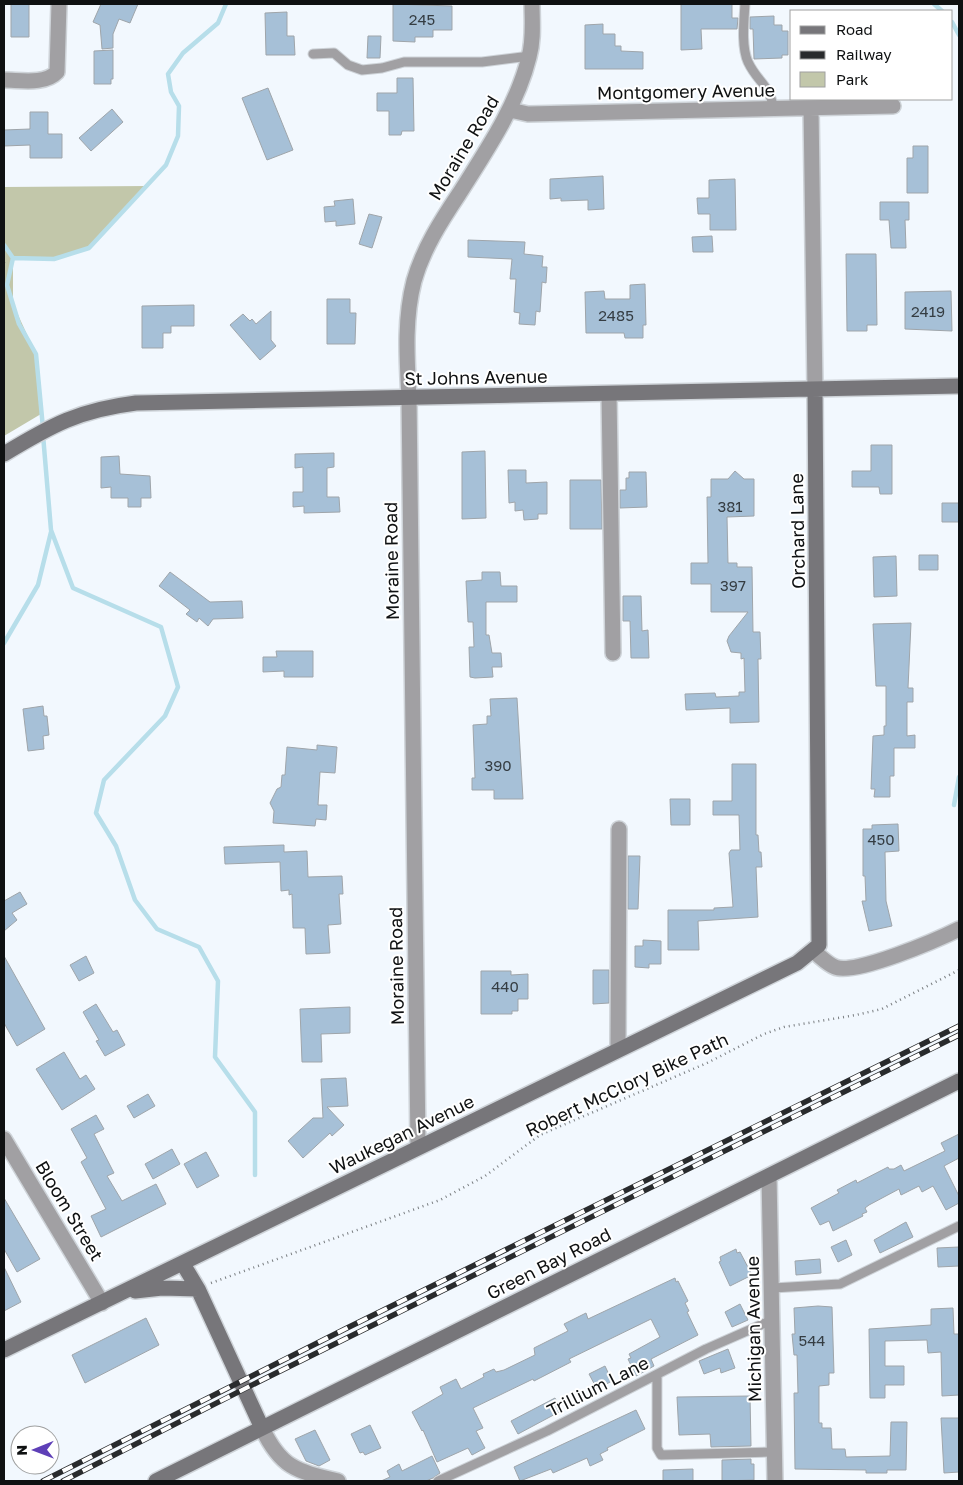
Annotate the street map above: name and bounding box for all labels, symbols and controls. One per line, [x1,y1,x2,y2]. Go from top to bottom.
house number: 245 [409,10,435,28]
legend [790,10,953,100]
text: Road [836,20,873,38]
text: Railway [836,45,892,63]
text: Park [836,70,869,88]
street label: Montgomery Avenue [597,78,775,104]
street label: Moraine Road [423,91,503,204]
house number: 2419 [911,302,945,320]
house number: 2485 [598,306,634,324]
street label: St Johns Avenue [404,365,548,389]
street label: Orchard Lane [785,473,809,589]
house number: 381 [717,497,743,515]
street label: Moraine Road [379,502,403,620]
house number: 397 [720,576,746,594]
house number: 390 [484,756,512,774]
house number: 450 [867,830,895,848]
street label: Moraine Road [384,907,408,1025]
house number: 440 [491,977,519,995]
street label: Robert McClory Bike Path [522,1027,731,1141]
street label: Waukegan Avenue [326,1090,477,1179]
street label: Bloom Street [31,1156,108,1265]
street label: Green Bay Road [483,1222,614,1304]
street label: Michigan Avenue [741,1256,765,1402]
house number: 544 [798,1331,826,1349]
street label: Trillium Lane [543,1351,652,1421]
north arrow [10,1425,60,1475]
text: N [13,1445,30,1456]

